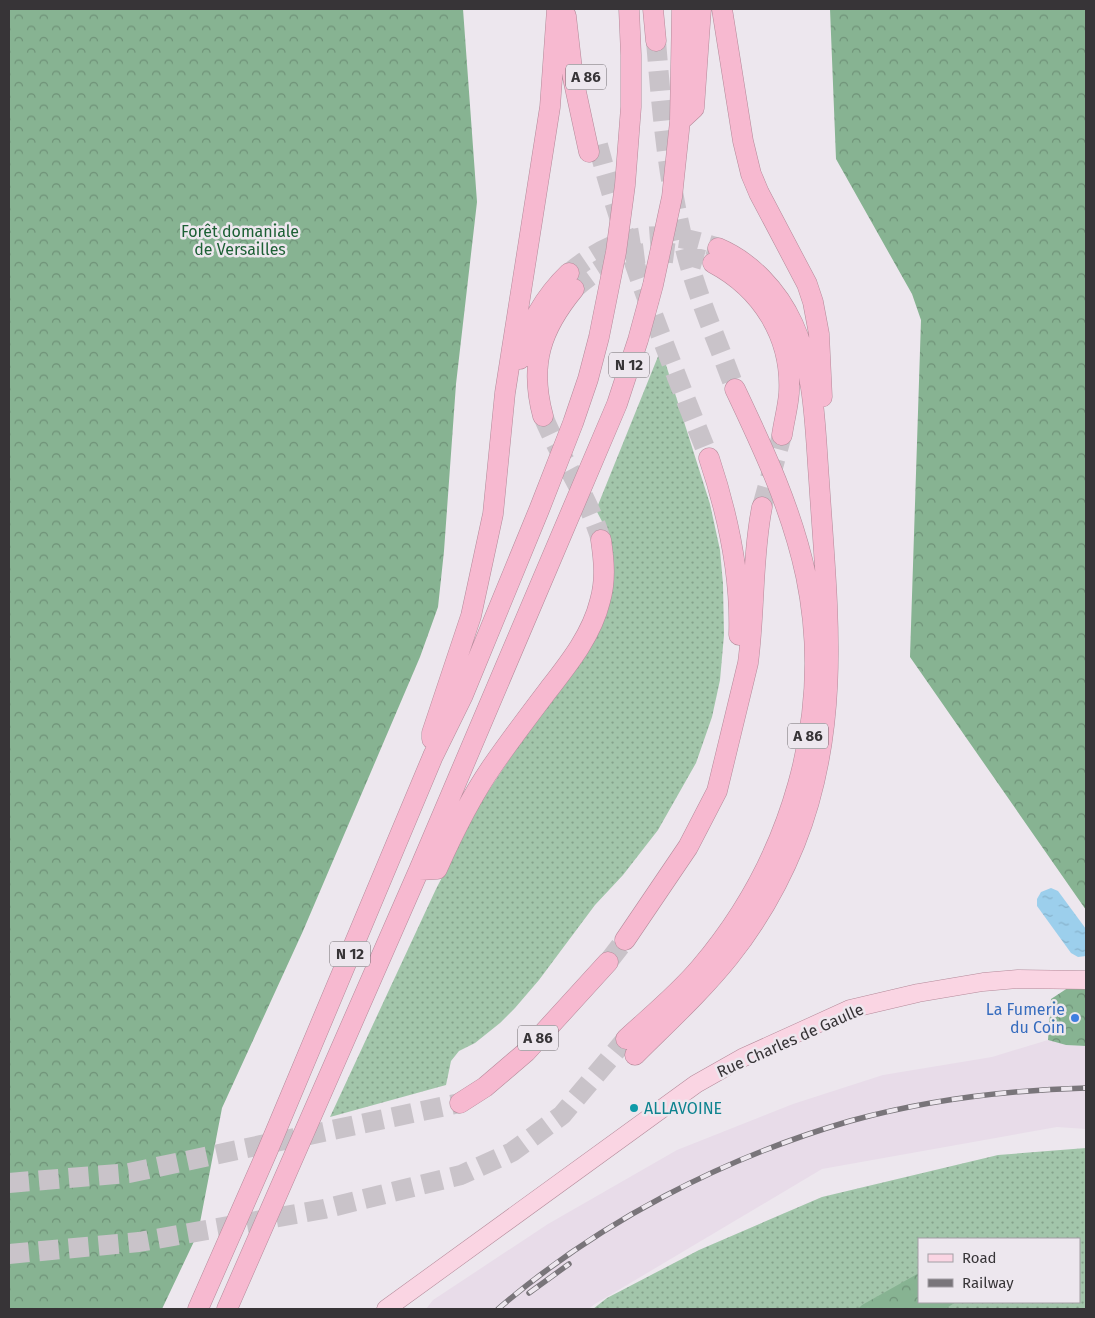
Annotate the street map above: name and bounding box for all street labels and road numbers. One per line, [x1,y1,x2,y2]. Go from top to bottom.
road number: A 86 [566,64,606,90]
road number: N 12 [609,352,649,378]
road number: A 86 [788,724,828,748]
road number: N 12 [330,942,370,966]
street label: Rue Charles de Gaulle [714,999,867,1081]
road number: A 86 [518,1026,558,1050]

